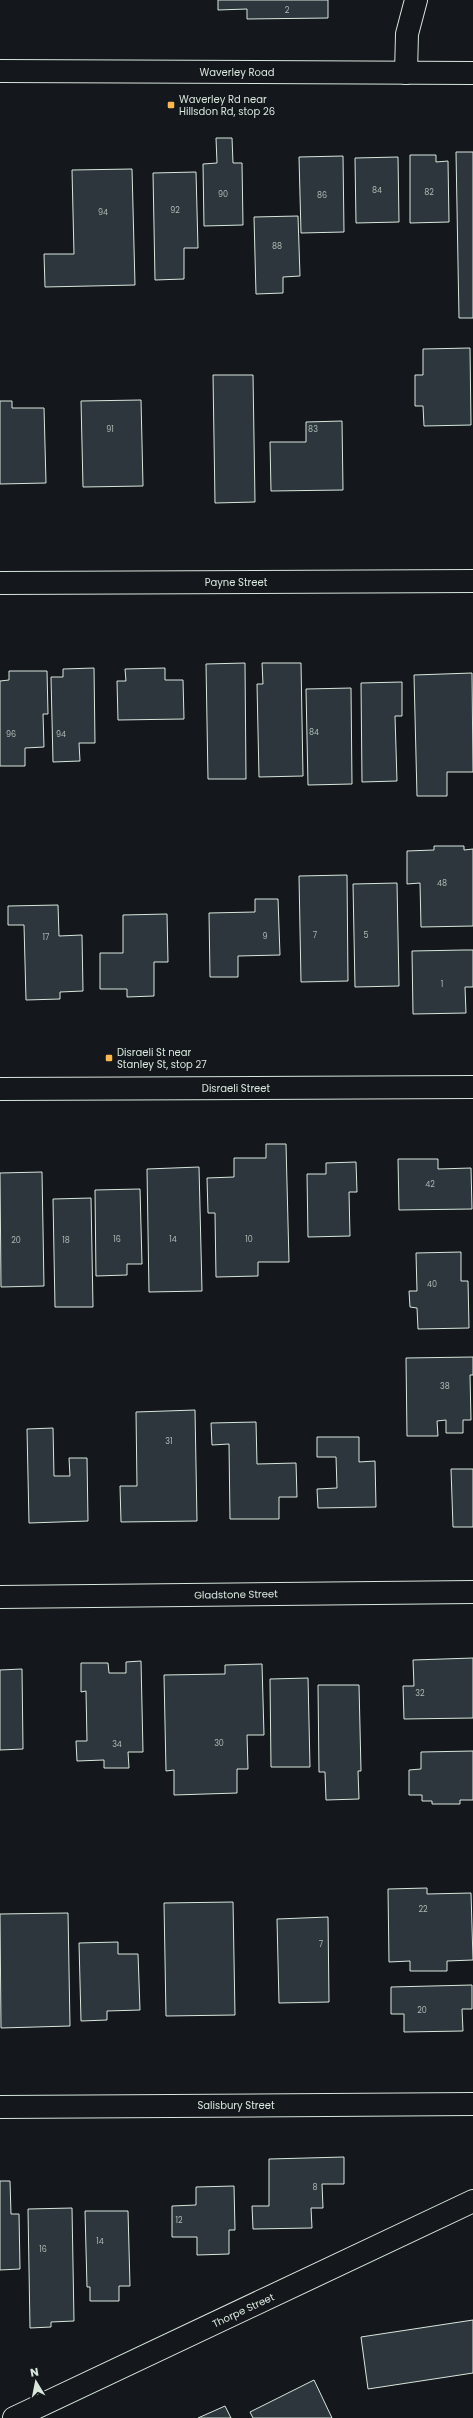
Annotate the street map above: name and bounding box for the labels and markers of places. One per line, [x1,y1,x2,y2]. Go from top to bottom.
place label: Waverley Rd near Hillsdon Rd, stop 26 [179,92,275,119]
marker: Waverley Rd near Hillsdon Rd, stop 26 [166,100,176,110]
place label: Disraeli St near Stanley St, stop 27 [117,1045,207,1072]
marker: Disraeli St near Stanley St, stop 27 [104,1053,114,1063]

